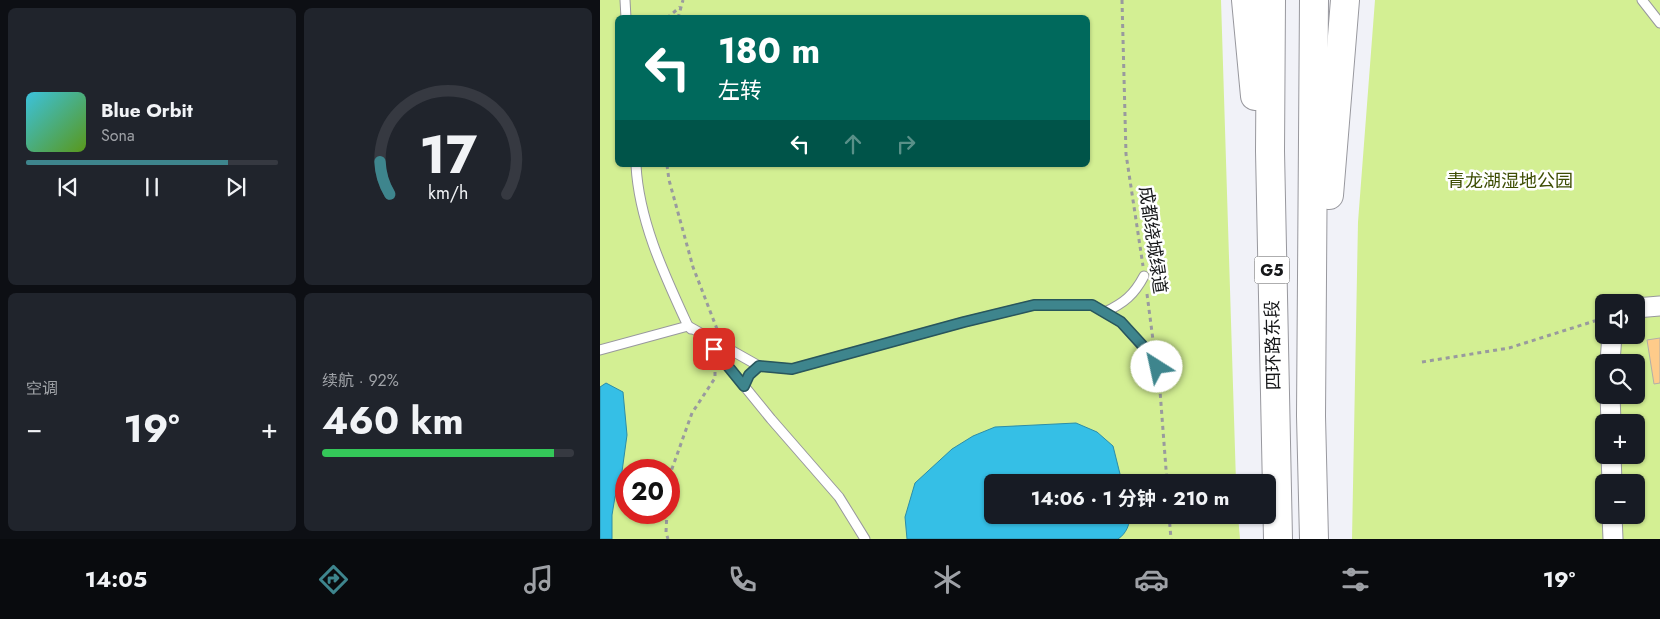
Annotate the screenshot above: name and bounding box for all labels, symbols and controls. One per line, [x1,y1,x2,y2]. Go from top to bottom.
text: 180 m [718,26,820,76]
icon: left [635,35,700,100]
text: 左转 [718,74,762,106]
text: Blue Orbit [101,97,193,124]
text: 17 [419,117,478,193]
text: Sona [101,124,135,147]
icon: left [786,130,814,158]
icon: ahead [839,130,867,158]
icon: right [892,130,920,158]
park label: 青龙湖湿地公园 [1447,168,1573,194]
icon: previous [54,173,82,201]
icon: pause [138,173,166,201]
icon: next [222,173,250,201]
text: km/h [428,180,468,206]
street label: 成都绕城绿道 [1133,185,1173,295]
road number: G5 [1254,256,1290,284]
map controls [1595,294,1645,524]
button: sound [1595,294,1645,344]
street label: 四环路东段 [1259,300,1287,390]
pin [693,328,735,370]
icon: arrive [700,335,728,363]
position arrow [1130,340,1182,392]
button: search [1595,354,1645,404]
text: 续航 · 92% [322,369,399,392]
text: 空调 [26,377,58,400]
text: 460 km [322,393,464,448]
text: 19° [124,401,180,456]
text: − [26,408,43,449]
text: + [261,408,278,449]
button: + [1595,414,1645,464]
speed limit sign: 20 [615,459,680,524]
button: − [1595,474,1645,524]
text: 14:06 · 1 分钟 · 210 m [1031,485,1229,512]
icon: directions [316,562,351,597]
icon: music [521,562,556,597]
icon: phone [725,562,760,597]
icon: climate [930,562,965,597]
icon: car [1134,562,1169,597]
icon: filters [1338,562,1373,597]
text: 14:05 [85,563,147,595]
text: 19° [1543,563,1575,595]

